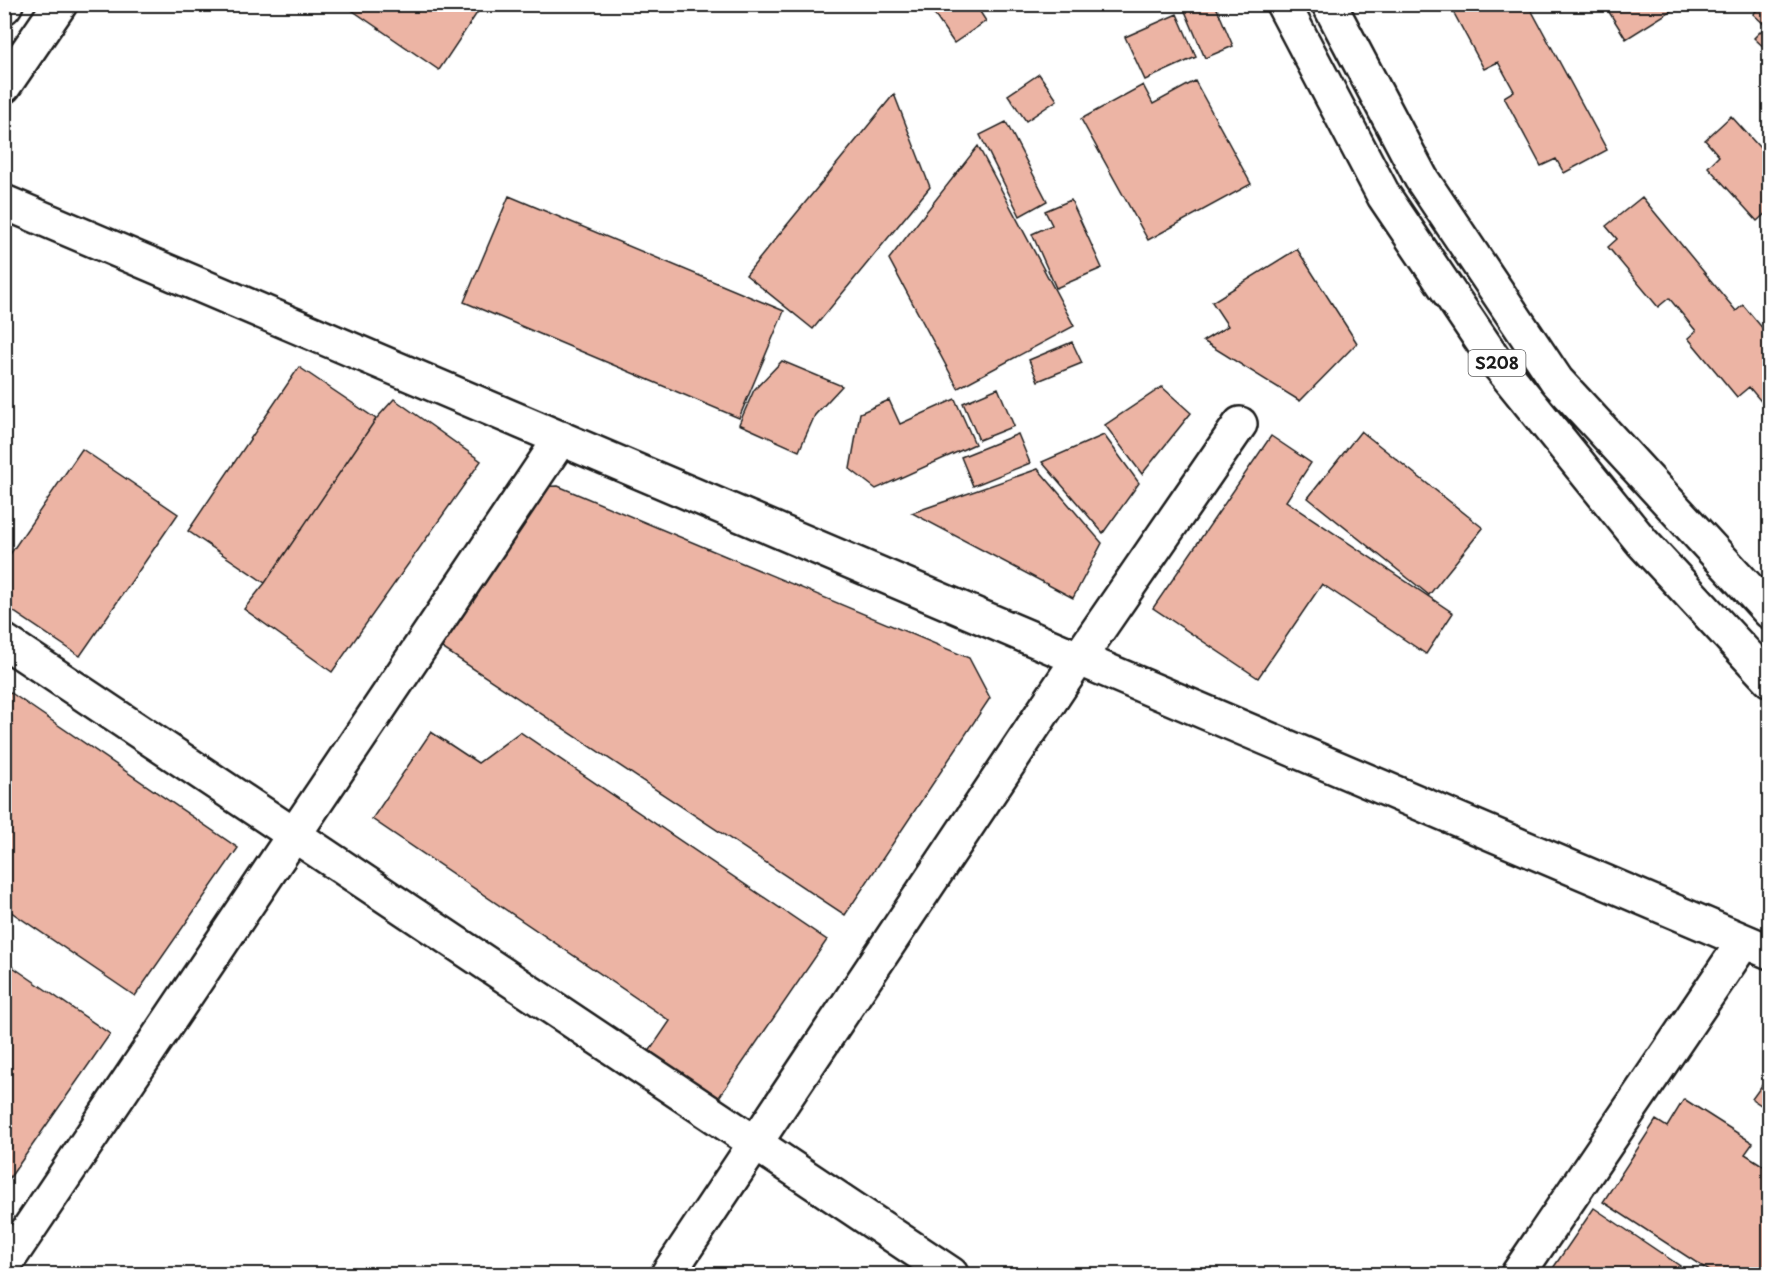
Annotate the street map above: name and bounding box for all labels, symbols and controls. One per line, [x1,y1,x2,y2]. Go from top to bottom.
road number: S208 [1468,350,1526,376]

